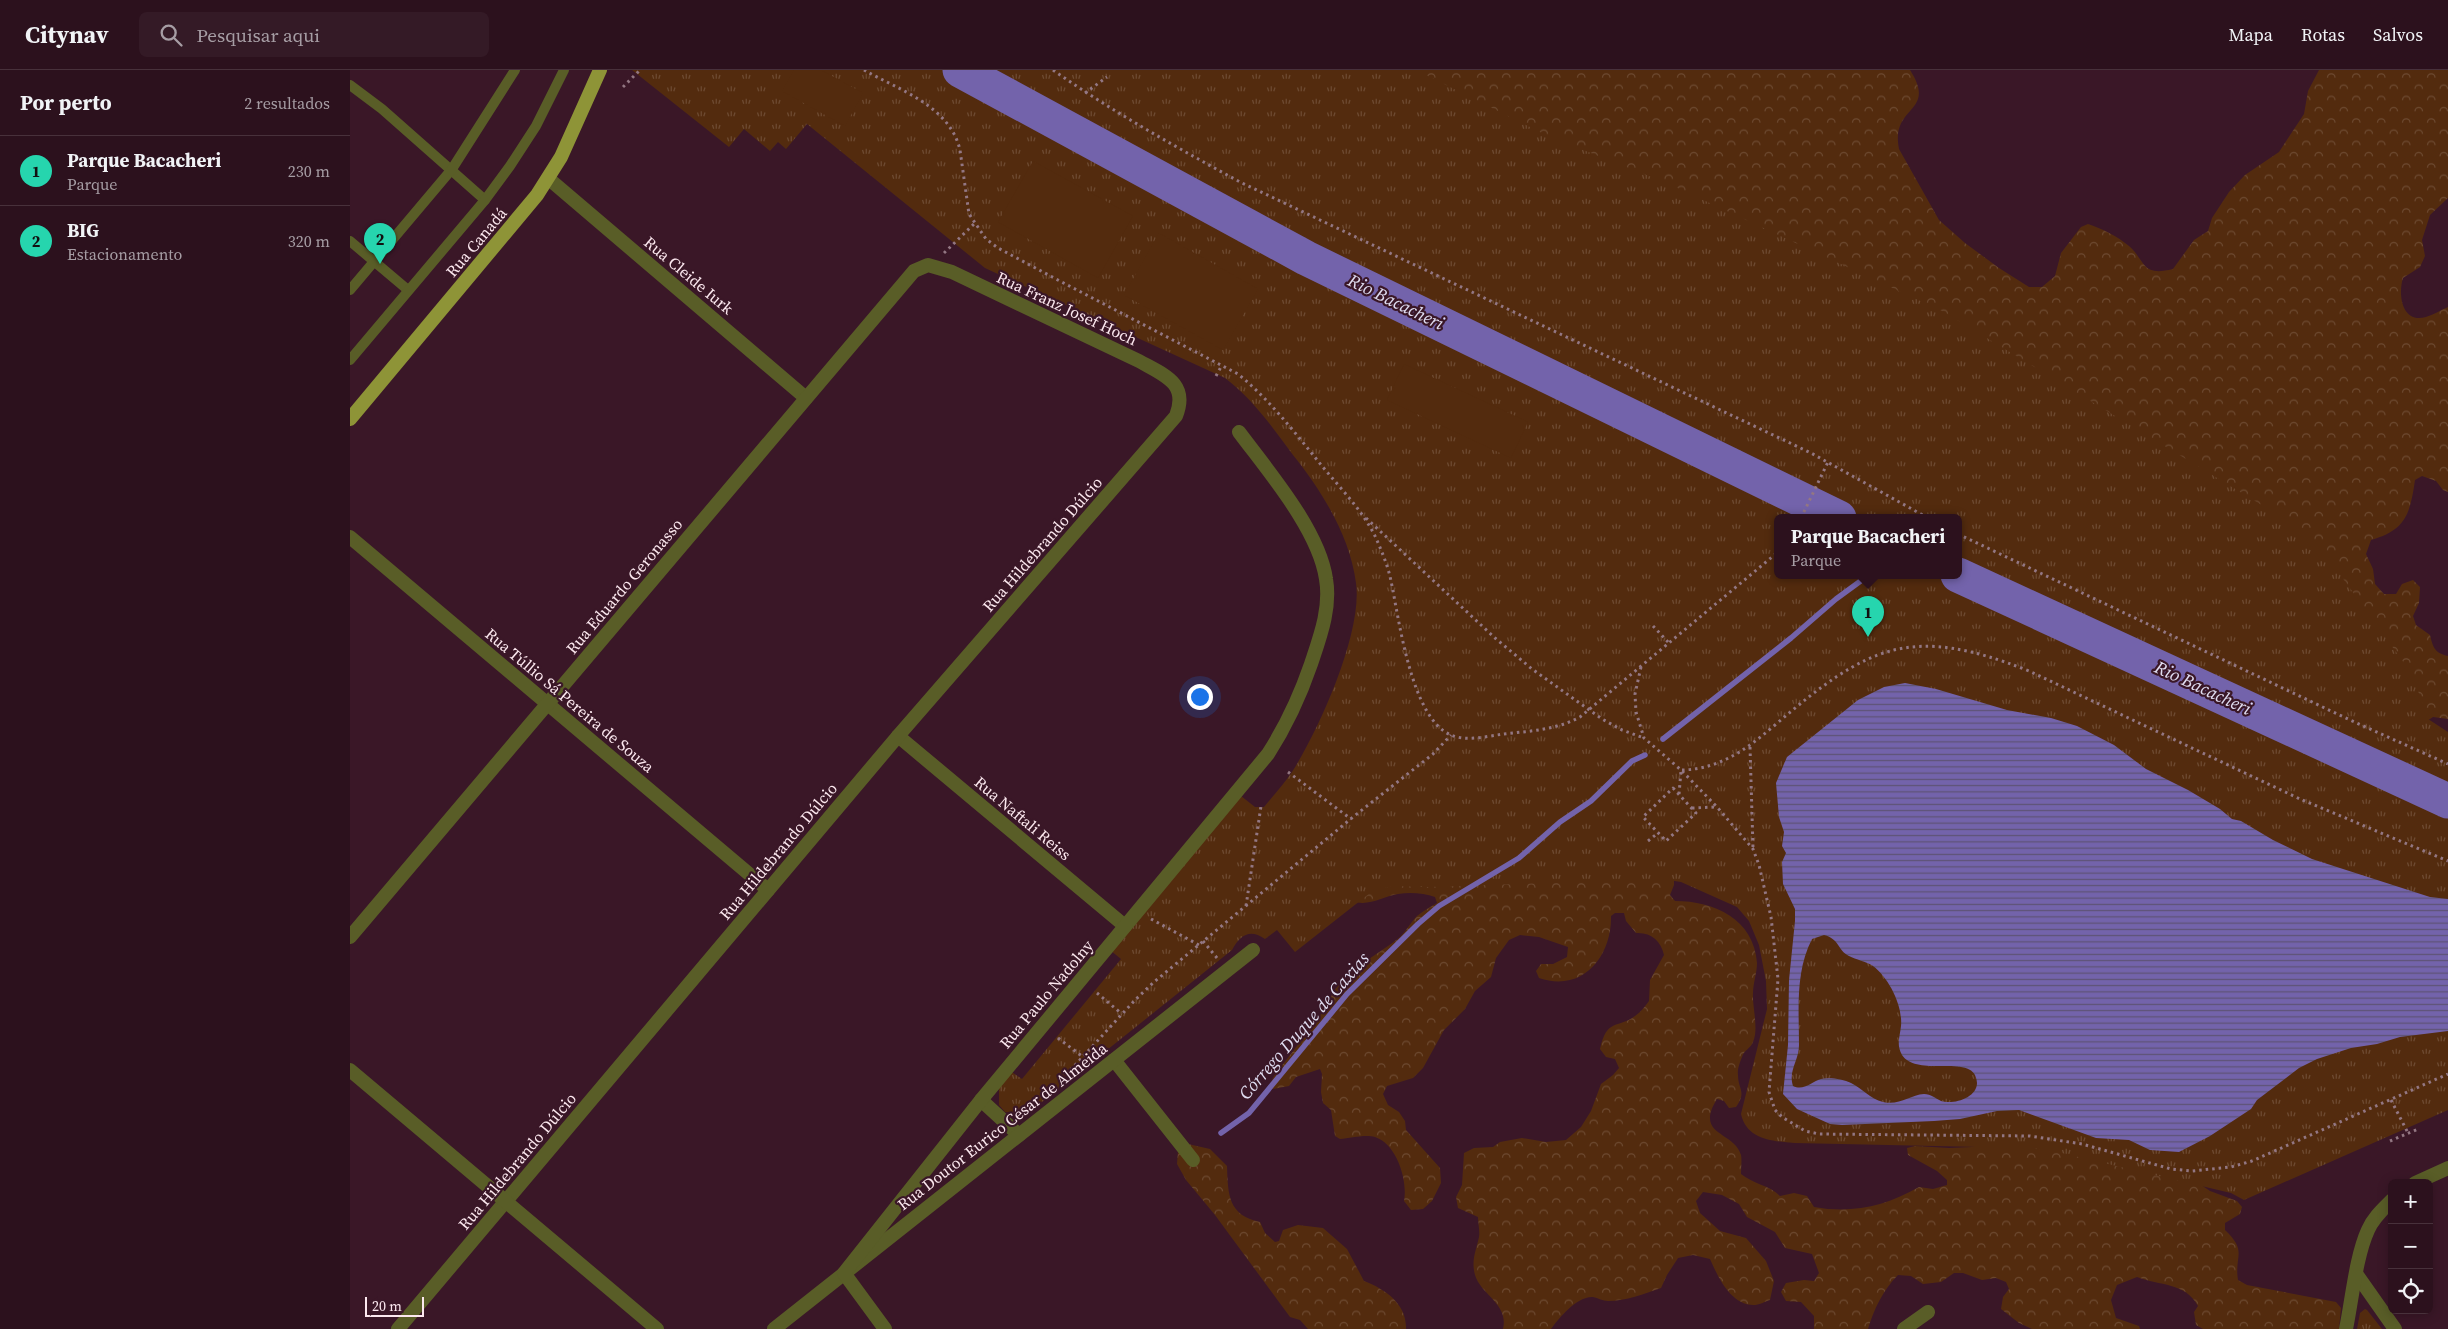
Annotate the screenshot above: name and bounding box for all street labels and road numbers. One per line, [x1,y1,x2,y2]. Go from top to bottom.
street label: Rua Canadá [440,202,512,281]
street label: Rua Cleide Iurk [640,231,739,319]
street label: Rua Franz Josef Hoch [993,266,1141,350]
street label: Rua Hildebrando Dúlcio [977,471,1107,616]
street label: Rua Eduardo Geronasso [561,513,687,658]
street label: Rua Túllio Sá Pereira de Souza [481,623,660,778]
street label: Rua Naftali Reiss [970,771,1076,865]
street label: Rua Hildebrando Dúlcio [714,778,842,924]
street label: Rua Paulo Nadolny [994,935,1098,1053]
street label: Rua Doutor Eurico César de Almeida [893,1037,1112,1215]
street label: Rua Hildebrando Dúlcio [453,1088,581,1234]

